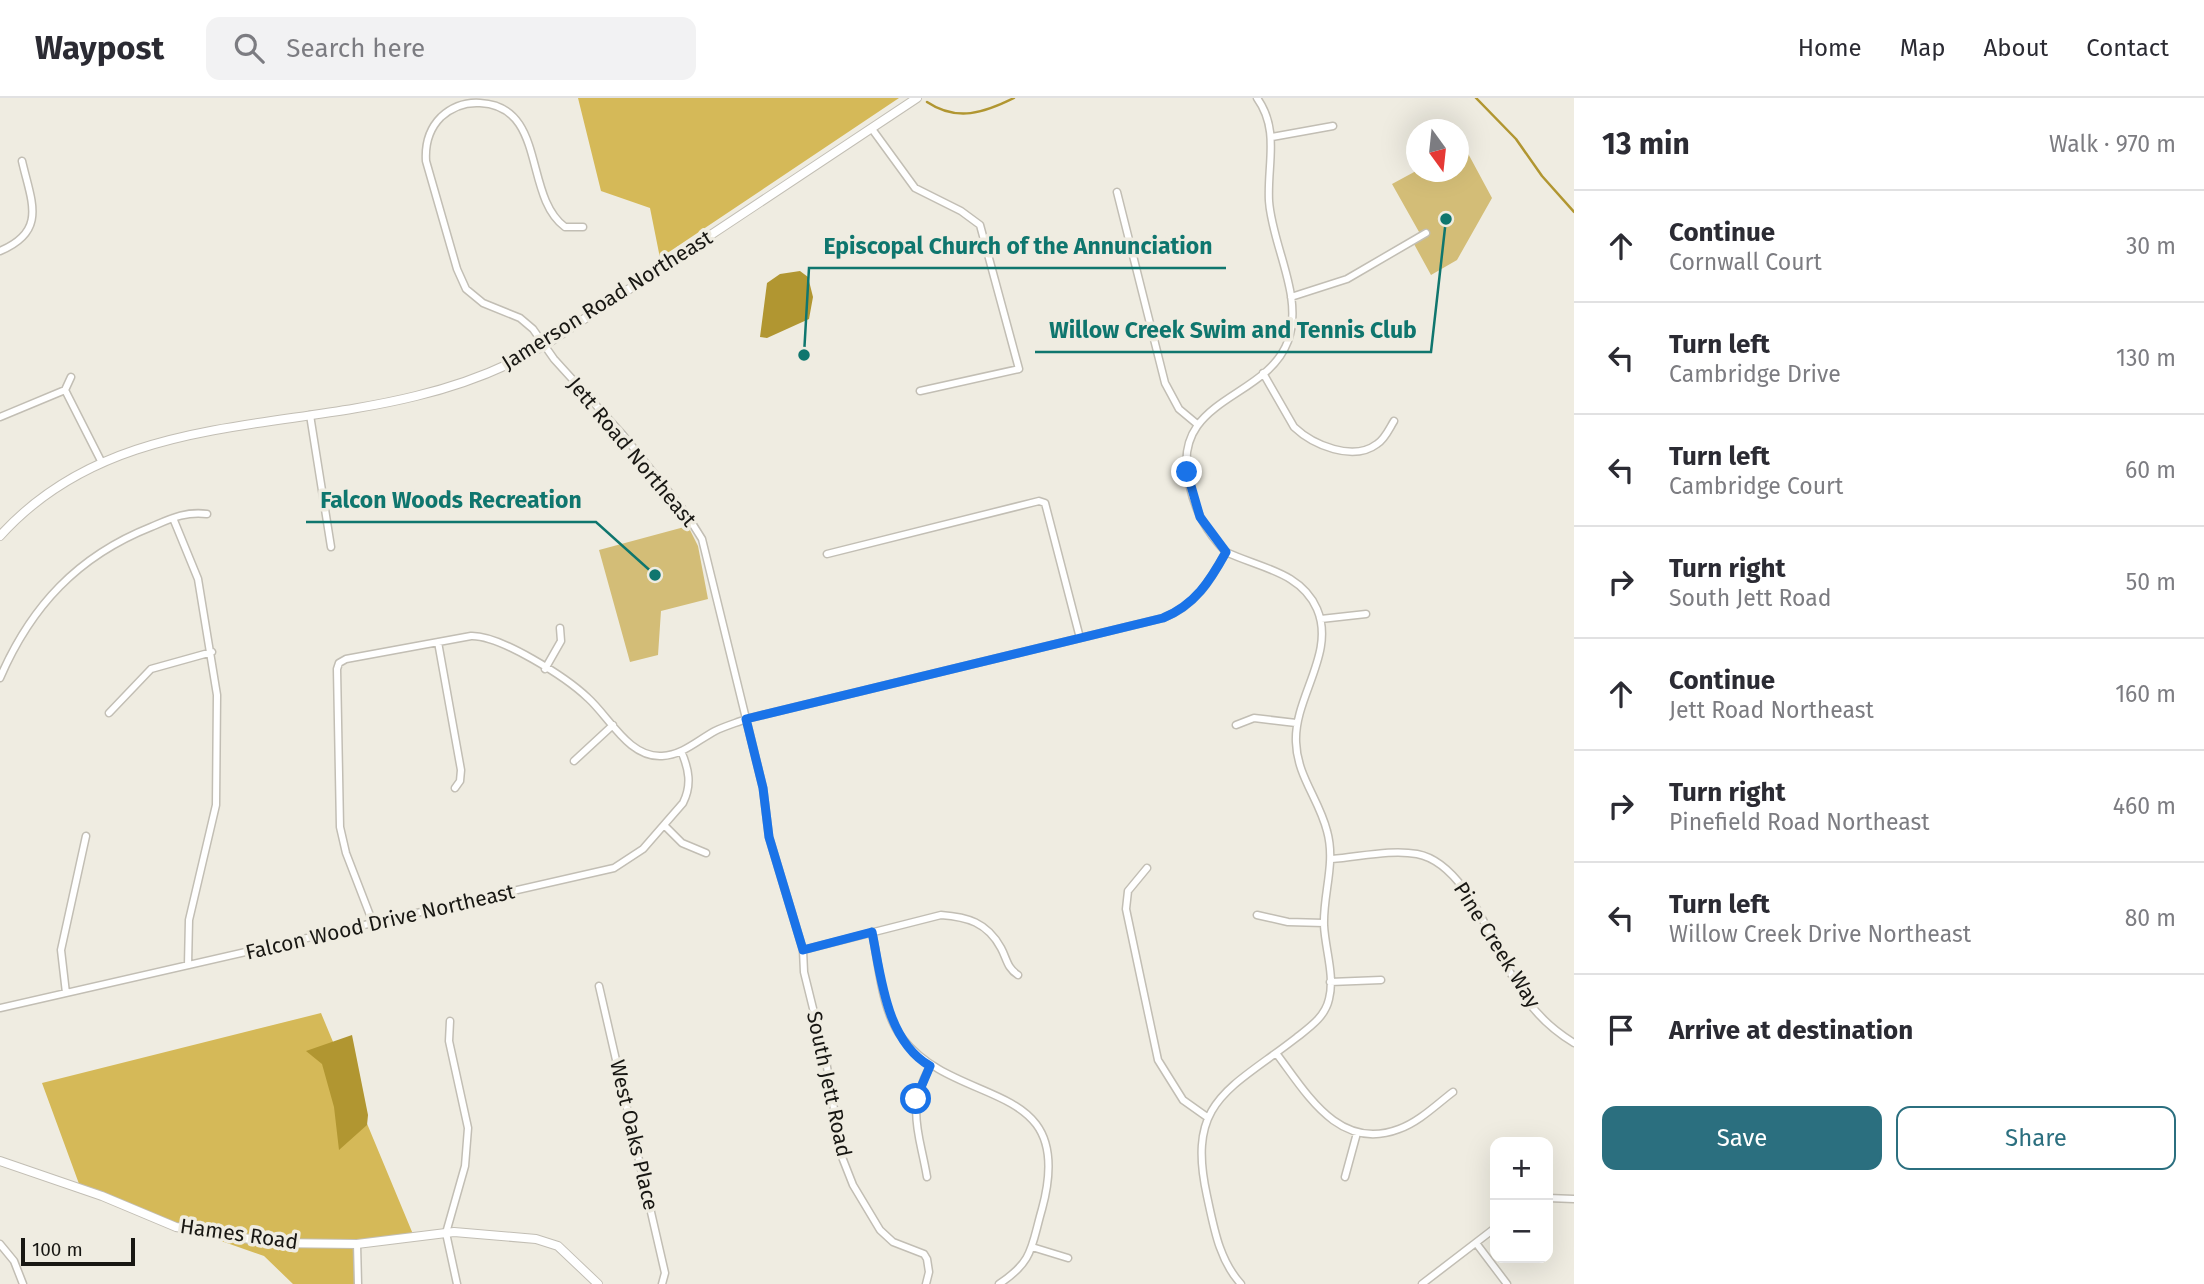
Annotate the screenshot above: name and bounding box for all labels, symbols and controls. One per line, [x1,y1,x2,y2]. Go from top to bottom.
search box [206,17,696,80]
text: Waypost [35,28,164,68]
icon: search [230,29,268,67]
text: Search here [286,33,425,64]
text: Home [1798,34,1862,62]
text: Map [1900,34,1946,62]
text: About [1984,34,2048,62]
text: Contact [2086,34,2169,62]
north arrow [1406,119,1469,182]
text: 13 min [1602,126,1690,162]
text: Walk · 970 m [2049,130,2176,158]
text: Continue [1669,217,1775,248]
street label: Jamerson Road Northeast [497,224,717,376]
callout: Episcopal Church of the Annunciation [809,224,1226,268]
icon: ahead [1602,227,1640,265]
text: Episcopal Church of the Annunciation [823,232,1213,260]
text: 30 m [2126,232,2176,260]
text: Cornwall Court [1669,248,1822,276]
callout: Willow Creek Swim and Tennis Club [1035,308,1431,352]
text: Willow Creek Swim and Tennis Club [1049,316,1417,344]
text: Turn left [1669,329,1770,360]
icon: left [1602,339,1640,377]
text: 130 m [2116,344,2176,372]
text: Cambridge Drive [1669,360,1841,388]
street label: Jett Road Northeast [562,372,702,532]
text: Turn left [1669,441,1770,472]
icon: left [1602,451,1640,489]
route end [1171,456,1202,487]
text: 60 m [2125,456,2176,484]
text: Cambridge Court [1669,472,1843,500]
callout: Falcon Woods Recreation [306,478,596,522]
text: Falcon Woods Recreation [320,486,582,514]
text: Turn right [1669,553,1786,584]
icon: right [1602,563,1640,601]
text: 50 m [2126,568,2176,596]
text: South Jett Road [1669,584,1832,612]
text: Continue [1669,665,1775,696]
icon: ahead [1602,675,1640,713]
text: 160 m [2115,680,2176,708]
text: Jett Road Northeast [1669,696,1874,724]
text: Turn right [1669,777,1786,808]
icon: right [1602,787,1640,825]
text: 460 m [2113,792,2176,820]
text: Pinefield Road Northeast [1669,808,1930,836]
street label: Pine Creek Way [1448,877,1546,1013]
street label: Falcon Wood Drive Northeast [243,878,517,966]
text: Turn left [1669,889,1770,920]
icon: left [1602,899,1640,937]
text: 80 m [2125,904,2176,932]
text: Willow Creek Drive Northeast [1669,920,1971,948]
street label: South Jett Road [801,1009,857,1159]
icon: arrive [1602,1011,1640,1049]
text: Arrive at destination [1669,1015,1913,1046]
street label: West Oaks Place [604,1057,664,1213]
route start [900,1083,931,1114]
button: Save [1602,1106,1882,1170]
button: Share [1896,1106,2176,1170]
map controls [1490,1137,1553,1263]
button: + [1490,1137,1553,1200]
button: − [1490,1200,1553,1263]
street label: Hames Road [178,1213,300,1255]
scale bar [21,1235,135,1267]
text: 100 m [32,1238,83,1261]

